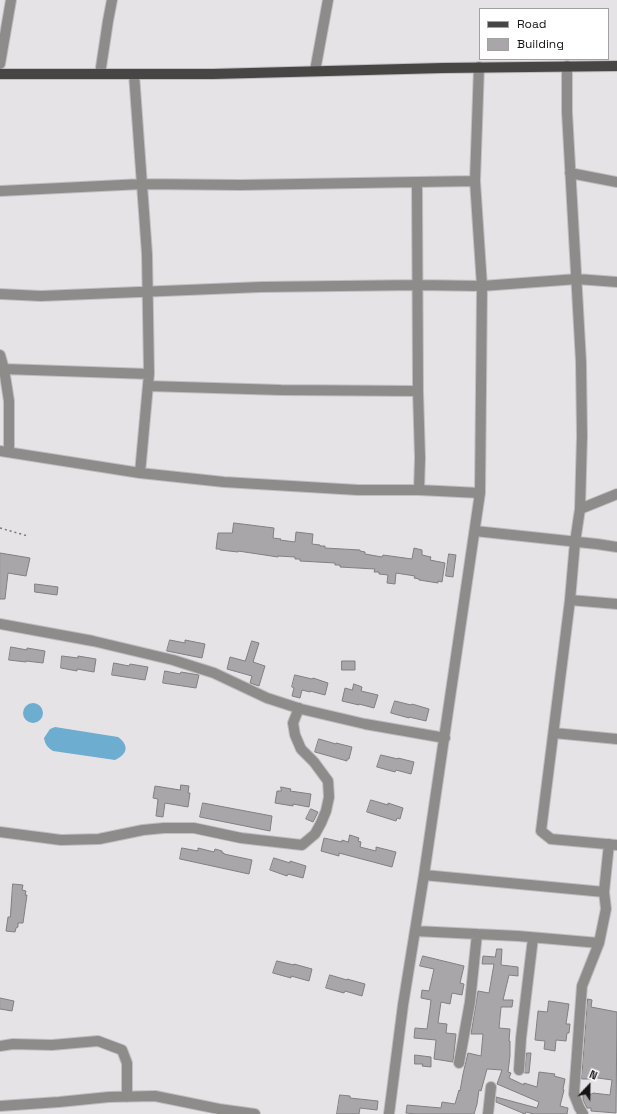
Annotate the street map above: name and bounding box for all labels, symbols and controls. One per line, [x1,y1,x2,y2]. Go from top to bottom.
legend [479,8,609,60]
text: Road [517,16,546,32]
text: Building [517,36,564,52]
north arrow [569,1066,609,1106]
text: N [587,1067,600,1083]

